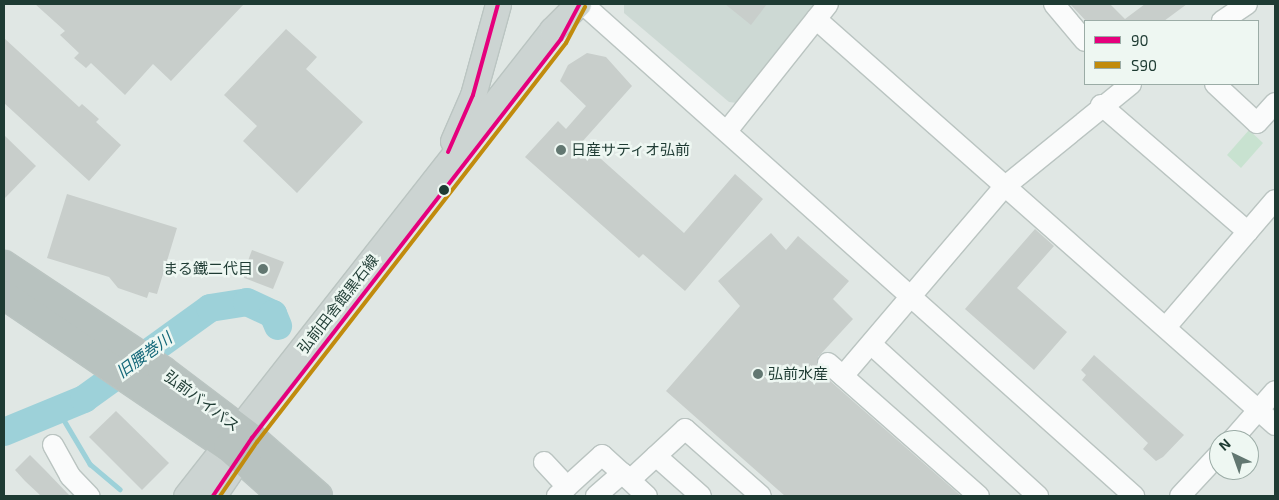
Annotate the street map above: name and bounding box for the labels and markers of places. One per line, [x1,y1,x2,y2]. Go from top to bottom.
place label: 日産サティオ弘前 [571,141,691,159]
marker: 日産サティオ弘前 [555,144,567,156]
unlabelled marker [439,185,449,195]
place label: まる鐵二代目 [163,260,253,278]
marker: まる鐵二代目 [257,263,269,275]
place label: 弘前水産 [768,365,828,383]
marker: 弘前水産 [752,368,764,380]

